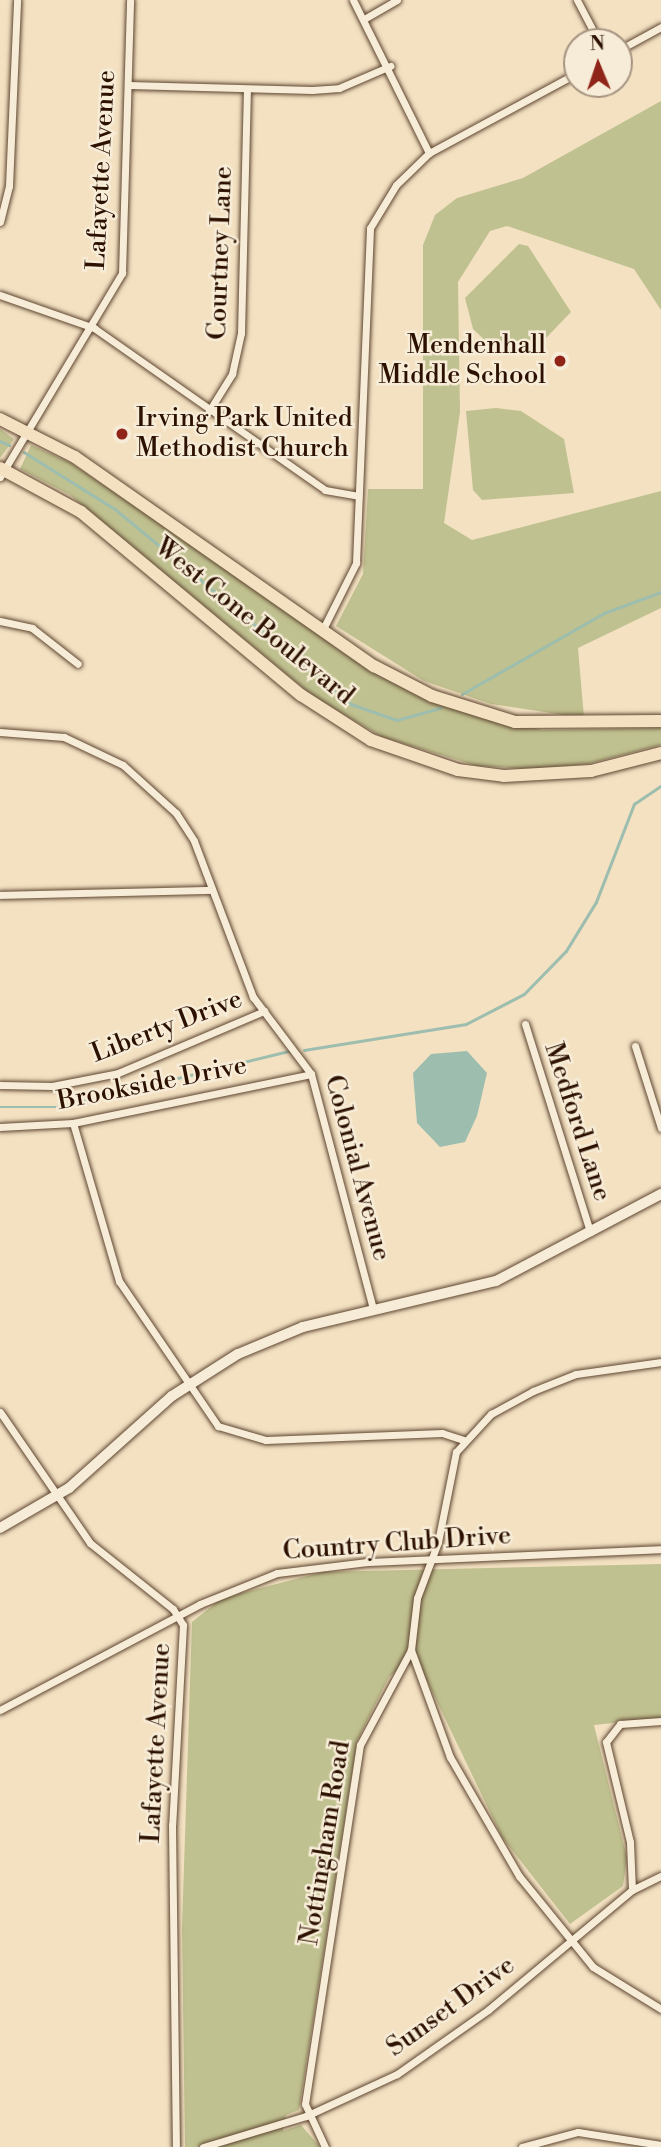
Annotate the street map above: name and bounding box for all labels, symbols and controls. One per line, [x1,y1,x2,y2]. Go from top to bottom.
north arrow [563,28,633,98]
text: N [589,32,605,56]
street label: Lafayette Avenue [81,69,123,271]
street label: Courtney Lane [202,166,240,340]
place label: Mendenhall Middle School [378,330,546,392]
marker: Mendenhall Middle School [552,353,568,369]
place label: Irving Park United Methodist Church [136,403,353,464]
marker: Irving Park United Methodist Church [114,426,130,442]
street label: West Cone Boulevard [148,532,360,712]
street label: Liberty Drive [87,984,247,1070]
street label: Medford Lane [537,1039,617,1205]
street label: Brookside Drive [55,1050,249,1118]
street label: Colonial Avenue [317,1072,397,1264]
street label: Country Club Drive [282,1520,512,1568]
street label: Lafayette Avenue [136,1642,178,1844]
street label: Nottingham Road [294,1739,358,1947]
street label: Sunset Drive [381,1950,521,2064]

